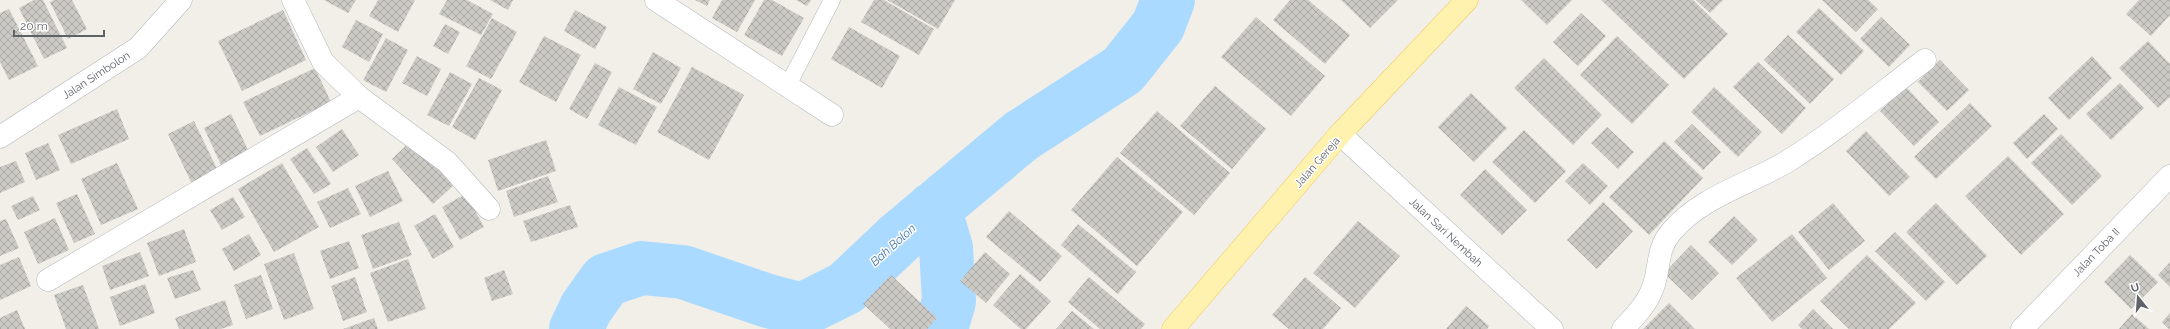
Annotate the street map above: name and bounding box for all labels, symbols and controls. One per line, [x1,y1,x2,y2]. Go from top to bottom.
scale bar [14,12,104,38]
text: 20 m [20,19,48,33]
street label: Jalan Simbolon [60,49,132,102]
street label: Jalan Gereja [1292,135,1343,190]
street label: Jalan Sari Nembah [1406,195,1485,270]
water label: Bah Bolon [868,221,919,269]
street label: Jalan Toba II [2070,225,2123,279]
north arrow [2118,277,2158,317]
text: U [2129,280,2141,295]

